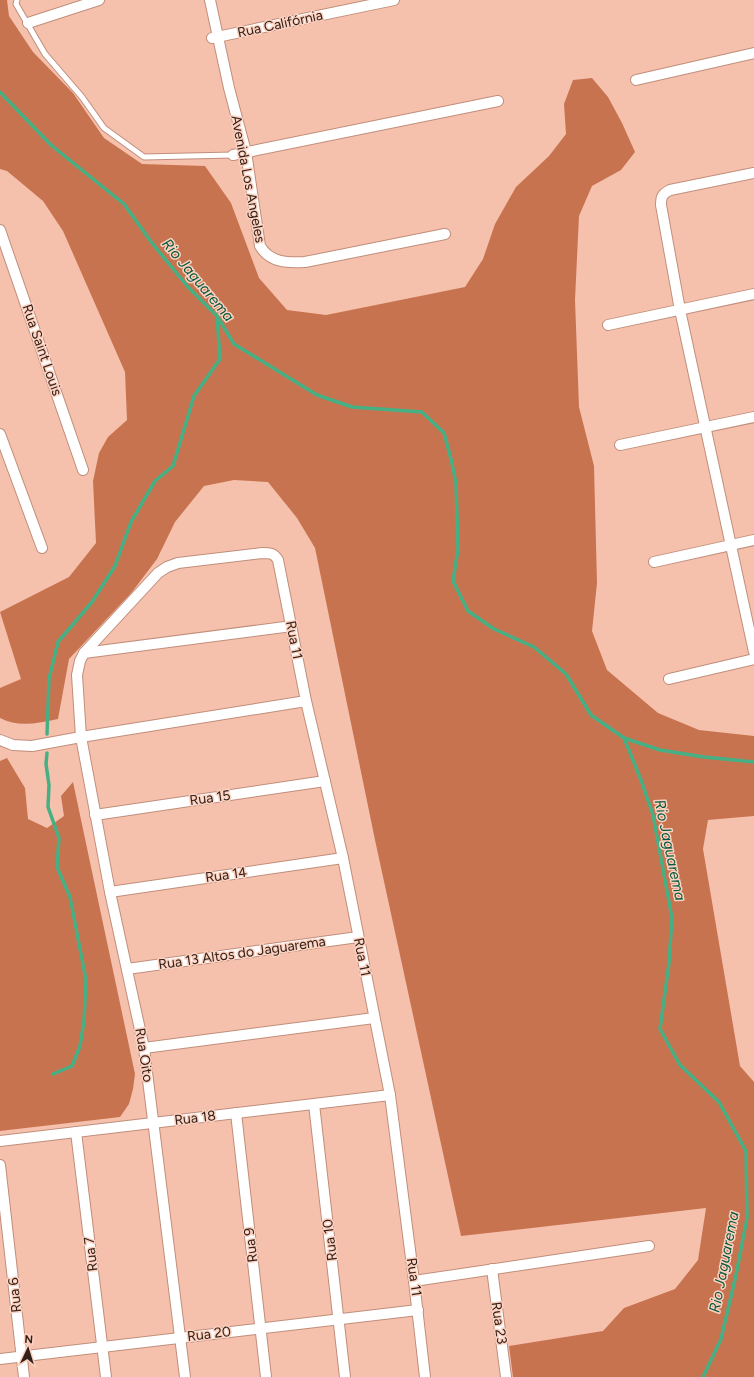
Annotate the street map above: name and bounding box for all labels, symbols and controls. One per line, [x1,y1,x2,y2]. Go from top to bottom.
street label: Rua Califórnia [236,7,324,41]
street label: Avenida Los Angeles [227,114,269,244]
water label: Rio Jaguarema [158,235,238,325]
street label: Rua Saint Louis [18,302,66,398]
street label: Rua 11 [282,619,306,661]
street label: Rua 15 [189,787,231,809]
water label: Rio Jaguarema [651,798,690,902]
street label: Rua 14 [204,864,248,886]
street label: Rua 13 Altos do Jaguarema [157,933,327,973]
street label: Rua 11 [350,936,374,978]
street label: Rua Oito [131,1027,157,1083]
street label: Rua 18 [173,1107,217,1129]
water label: Rio Jaguarema [705,1210,743,1314]
street label: Rua 10 [319,1218,341,1262]
street label: Rua 9 [240,1226,262,1263]
street label: Rua 7 [80,1235,102,1272]
street label: Rua 11 [403,1257,425,1297]
street label: Rua 6 [5,1277,25,1313]
street label: Rua 23 [488,1301,510,1345]
street label: Rua 20 [186,1323,232,1345]
north arrow [8,1329,48,1369]
text: N [24,1333,33,1346]

